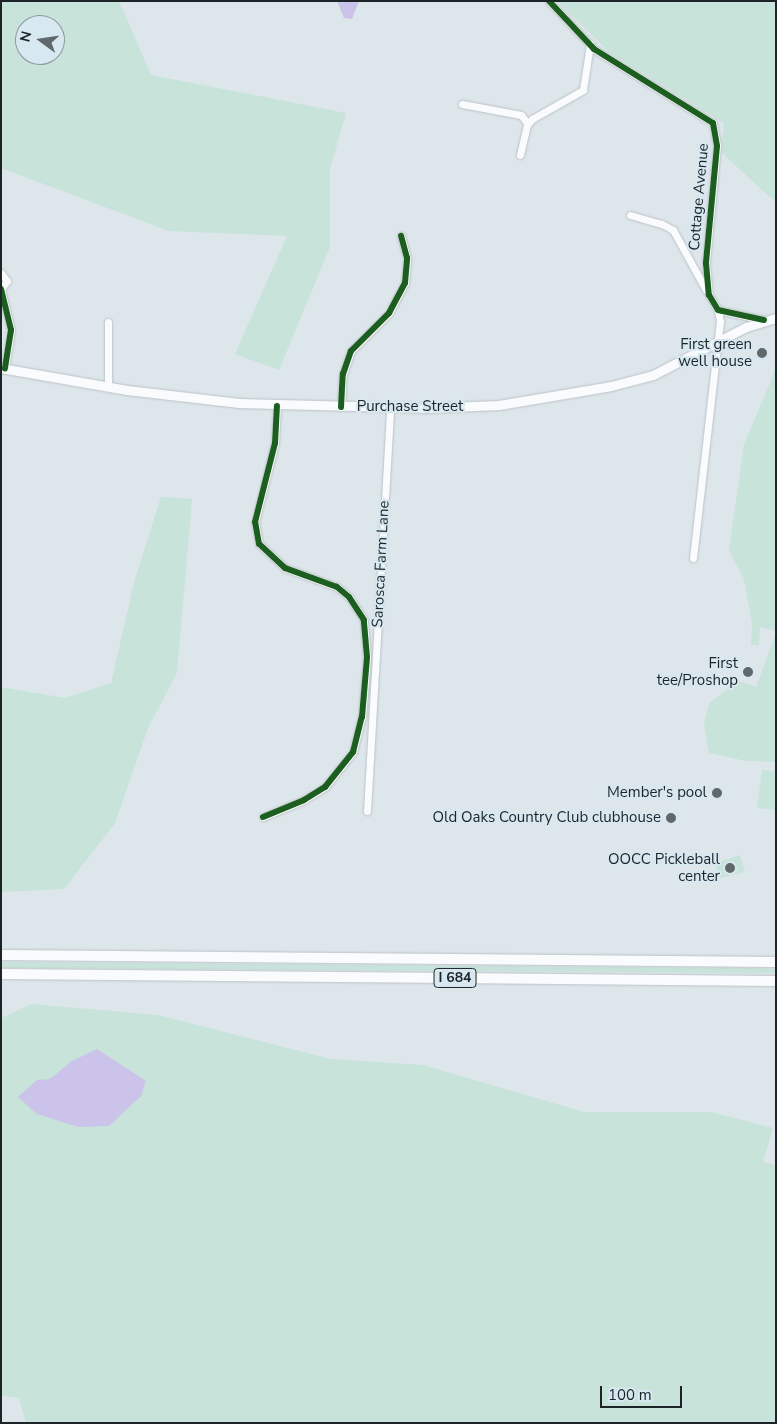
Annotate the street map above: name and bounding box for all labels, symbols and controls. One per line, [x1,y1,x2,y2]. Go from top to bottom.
north arrow [15,15,65,65]
text: N [15,29,36,44]
street label: Cottage Avenue [685,143,713,251]
place label: First green well house [678,335,752,370]
marker: First green well house [756,347,768,359]
street label: Purchase Street [357,398,463,416]
street label: Sarosca Farm Lane [369,500,393,628]
place label: First tee/Proshop [657,654,738,689]
marker: First tee/Proshop [742,666,754,678]
place label: Member's pool [607,784,707,802]
marker: Member's pool [711,787,723,799]
place label: Old Oaks Country Club clubhouse [433,809,661,827]
marker: Old Oaks Country Club clubhouse [665,812,677,824]
place label: OOCC Pickleball center [608,850,720,885]
marker: OOCC Pickleball center [724,862,736,874]
road number: I 684 [432,966,478,990]
scale bar [602,1376,684,1408]
text: 100 m [608,1385,652,1405]

